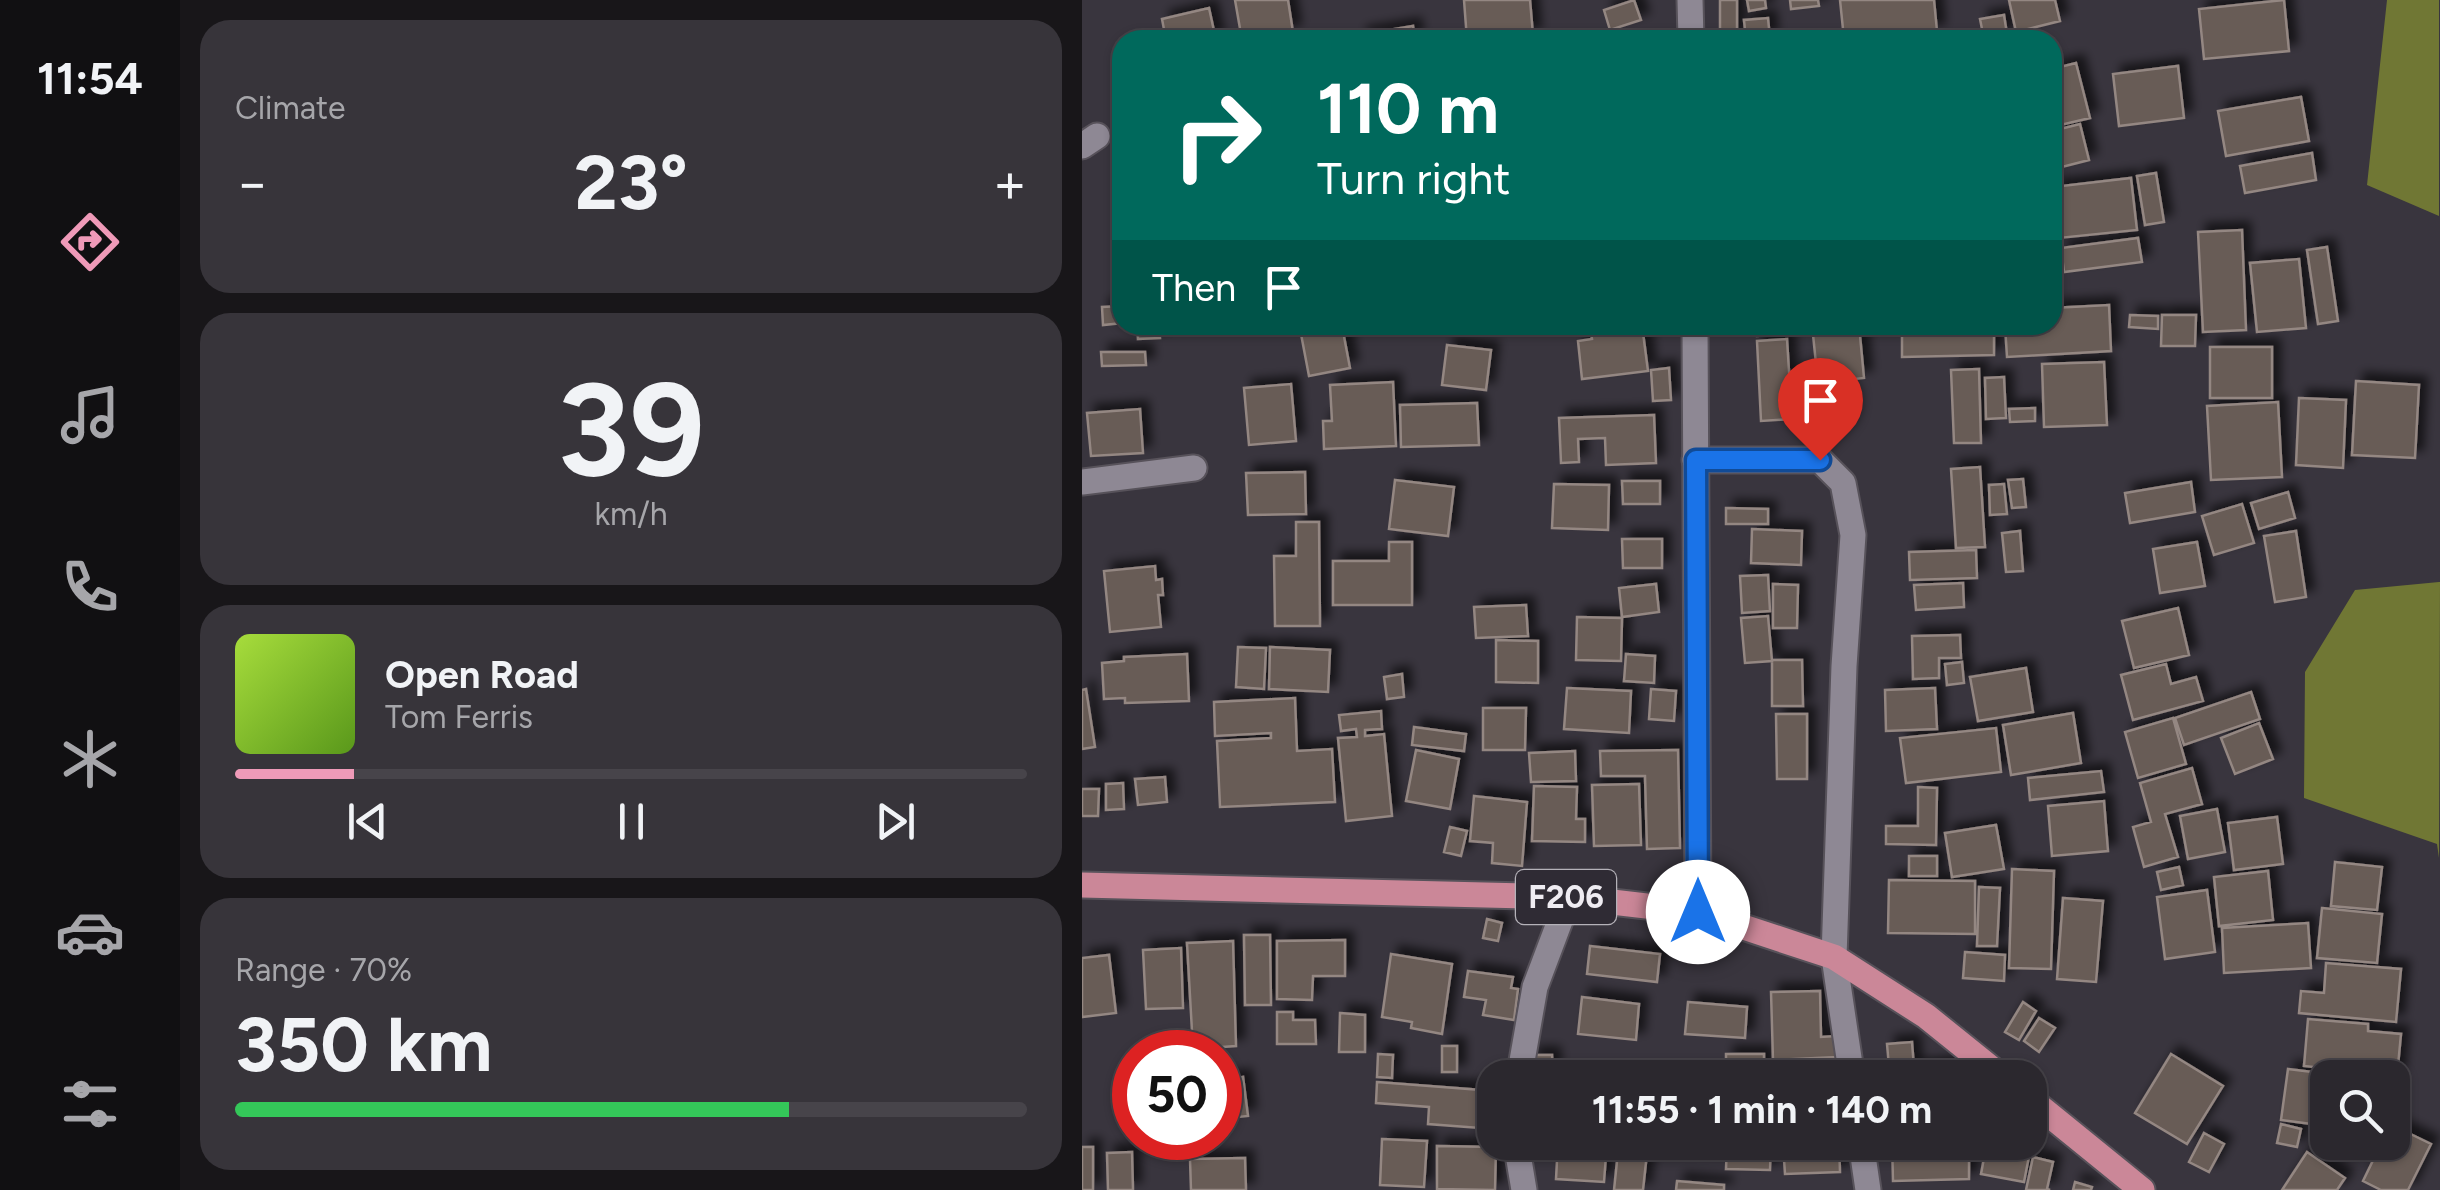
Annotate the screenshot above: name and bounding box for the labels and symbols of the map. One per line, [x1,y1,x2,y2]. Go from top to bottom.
pin [1778,358,1863,461]
position arrow [1646,860,1750,964]
road number: F206 [1516,870,1616,924]
speed limit sign: 50 [1112,1030,1242,1160]

